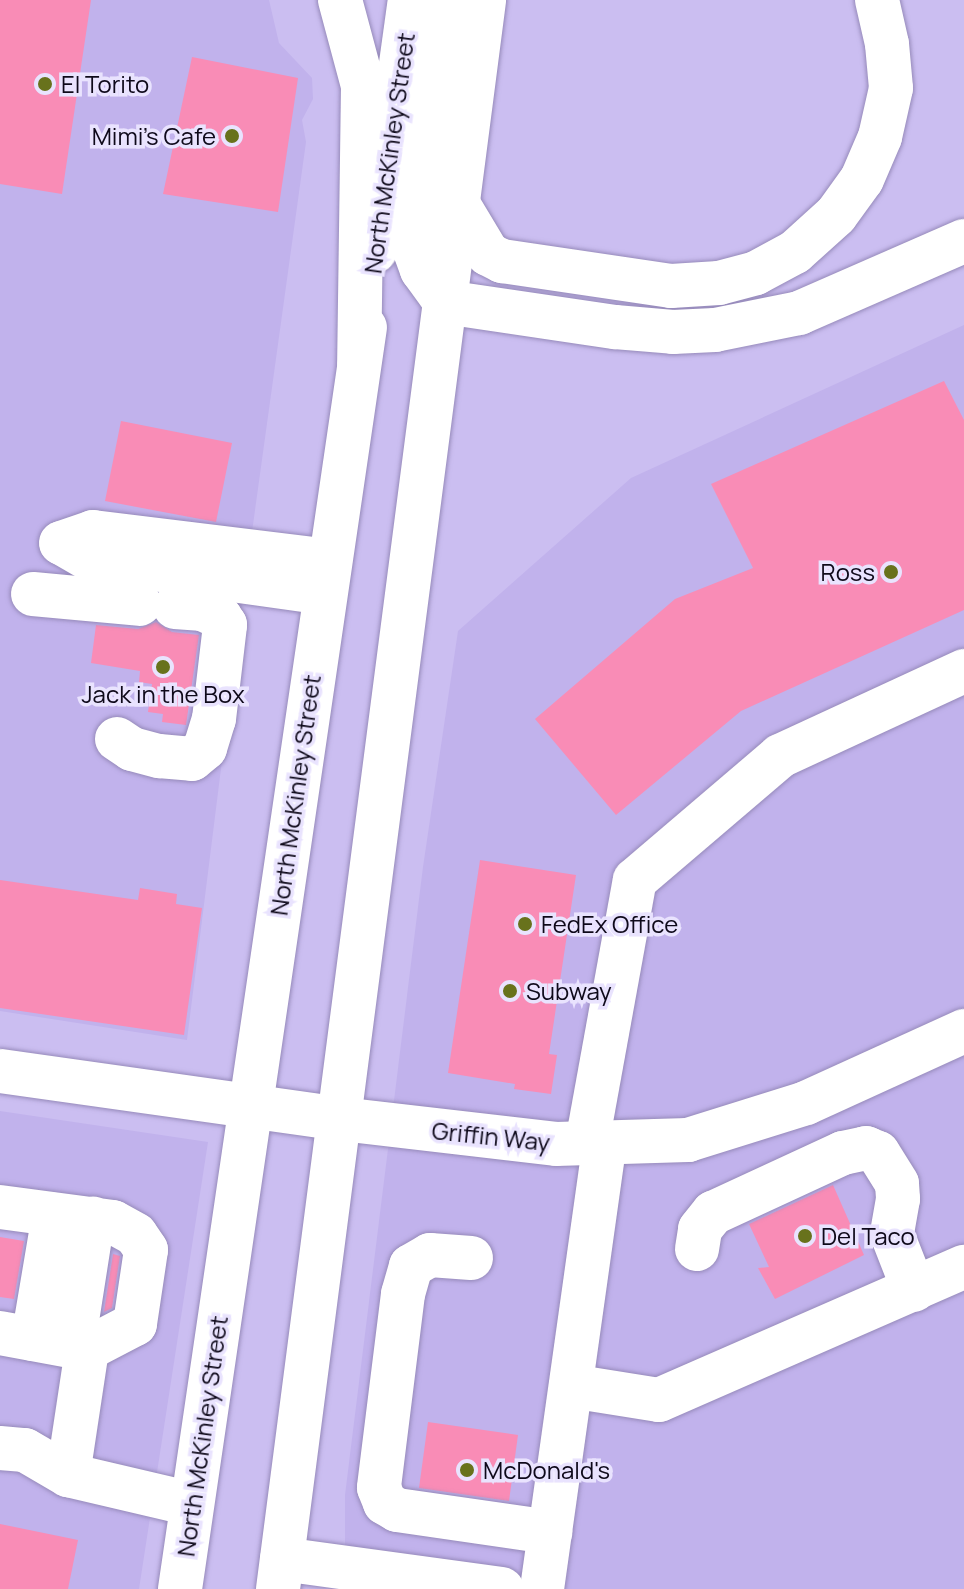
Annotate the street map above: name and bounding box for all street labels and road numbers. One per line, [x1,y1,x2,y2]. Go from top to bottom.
street label: North McKinley Street [358,31,420,275]
street label: North McKinley Street [264,673,326,917]
street label: Griffin Way [430,1115,552,1157]
street label: North McKinley Street [171,1314,233,1558]

